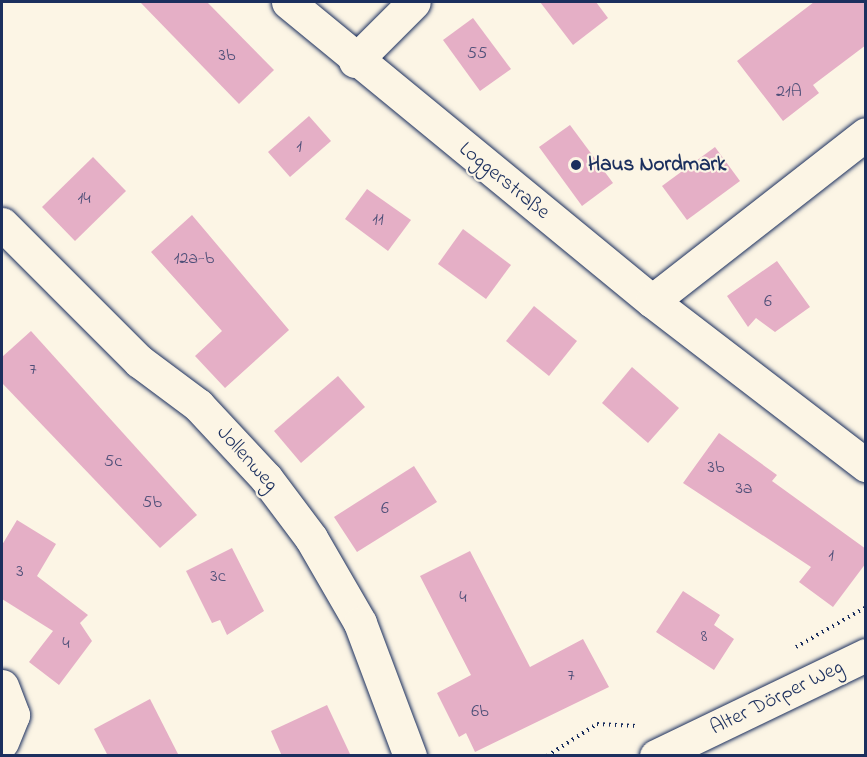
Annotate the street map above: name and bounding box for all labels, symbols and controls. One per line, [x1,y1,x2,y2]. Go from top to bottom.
house number: 55 [467,43,487,65]
house number: 3b [219,45,235,67]
house number: 21A [776,81,802,103]
house number: 1 [296,136,302,158]
street label: Loggerstraße [454,137,554,225]
place label: Haus Nordmark [588,152,726,178]
marker: Haus Nordmark [569,158,583,172]
house number: 14 [77,188,91,210]
house number: 11 [372,209,384,231]
house number: 12a-b [174,248,214,270]
house number: 6 [764,291,772,313]
house number: 7 [29,359,37,381]
street label: Jollenweg [211,421,283,497]
house number: 5c [104,451,122,473]
house number: 3b [708,457,724,479]
house number: 3a [735,478,753,500]
house number: 5b [142,492,162,514]
house number: 6 [381,498,389,520]
house number: 1 [828,545,834,567]
house number: 3 [16,561,24,583]
house number: 3c [210,566,226,588]
house number: 4 [459,587,467,609]
house number: 8 [701,626,707,648]
house number: 4 [62,633,70,655]
street label: Alter Dörper Weg [706,655,848,741]
house number: 7 [567,665,575,687]
house number: 6b [471,701,489,723]

